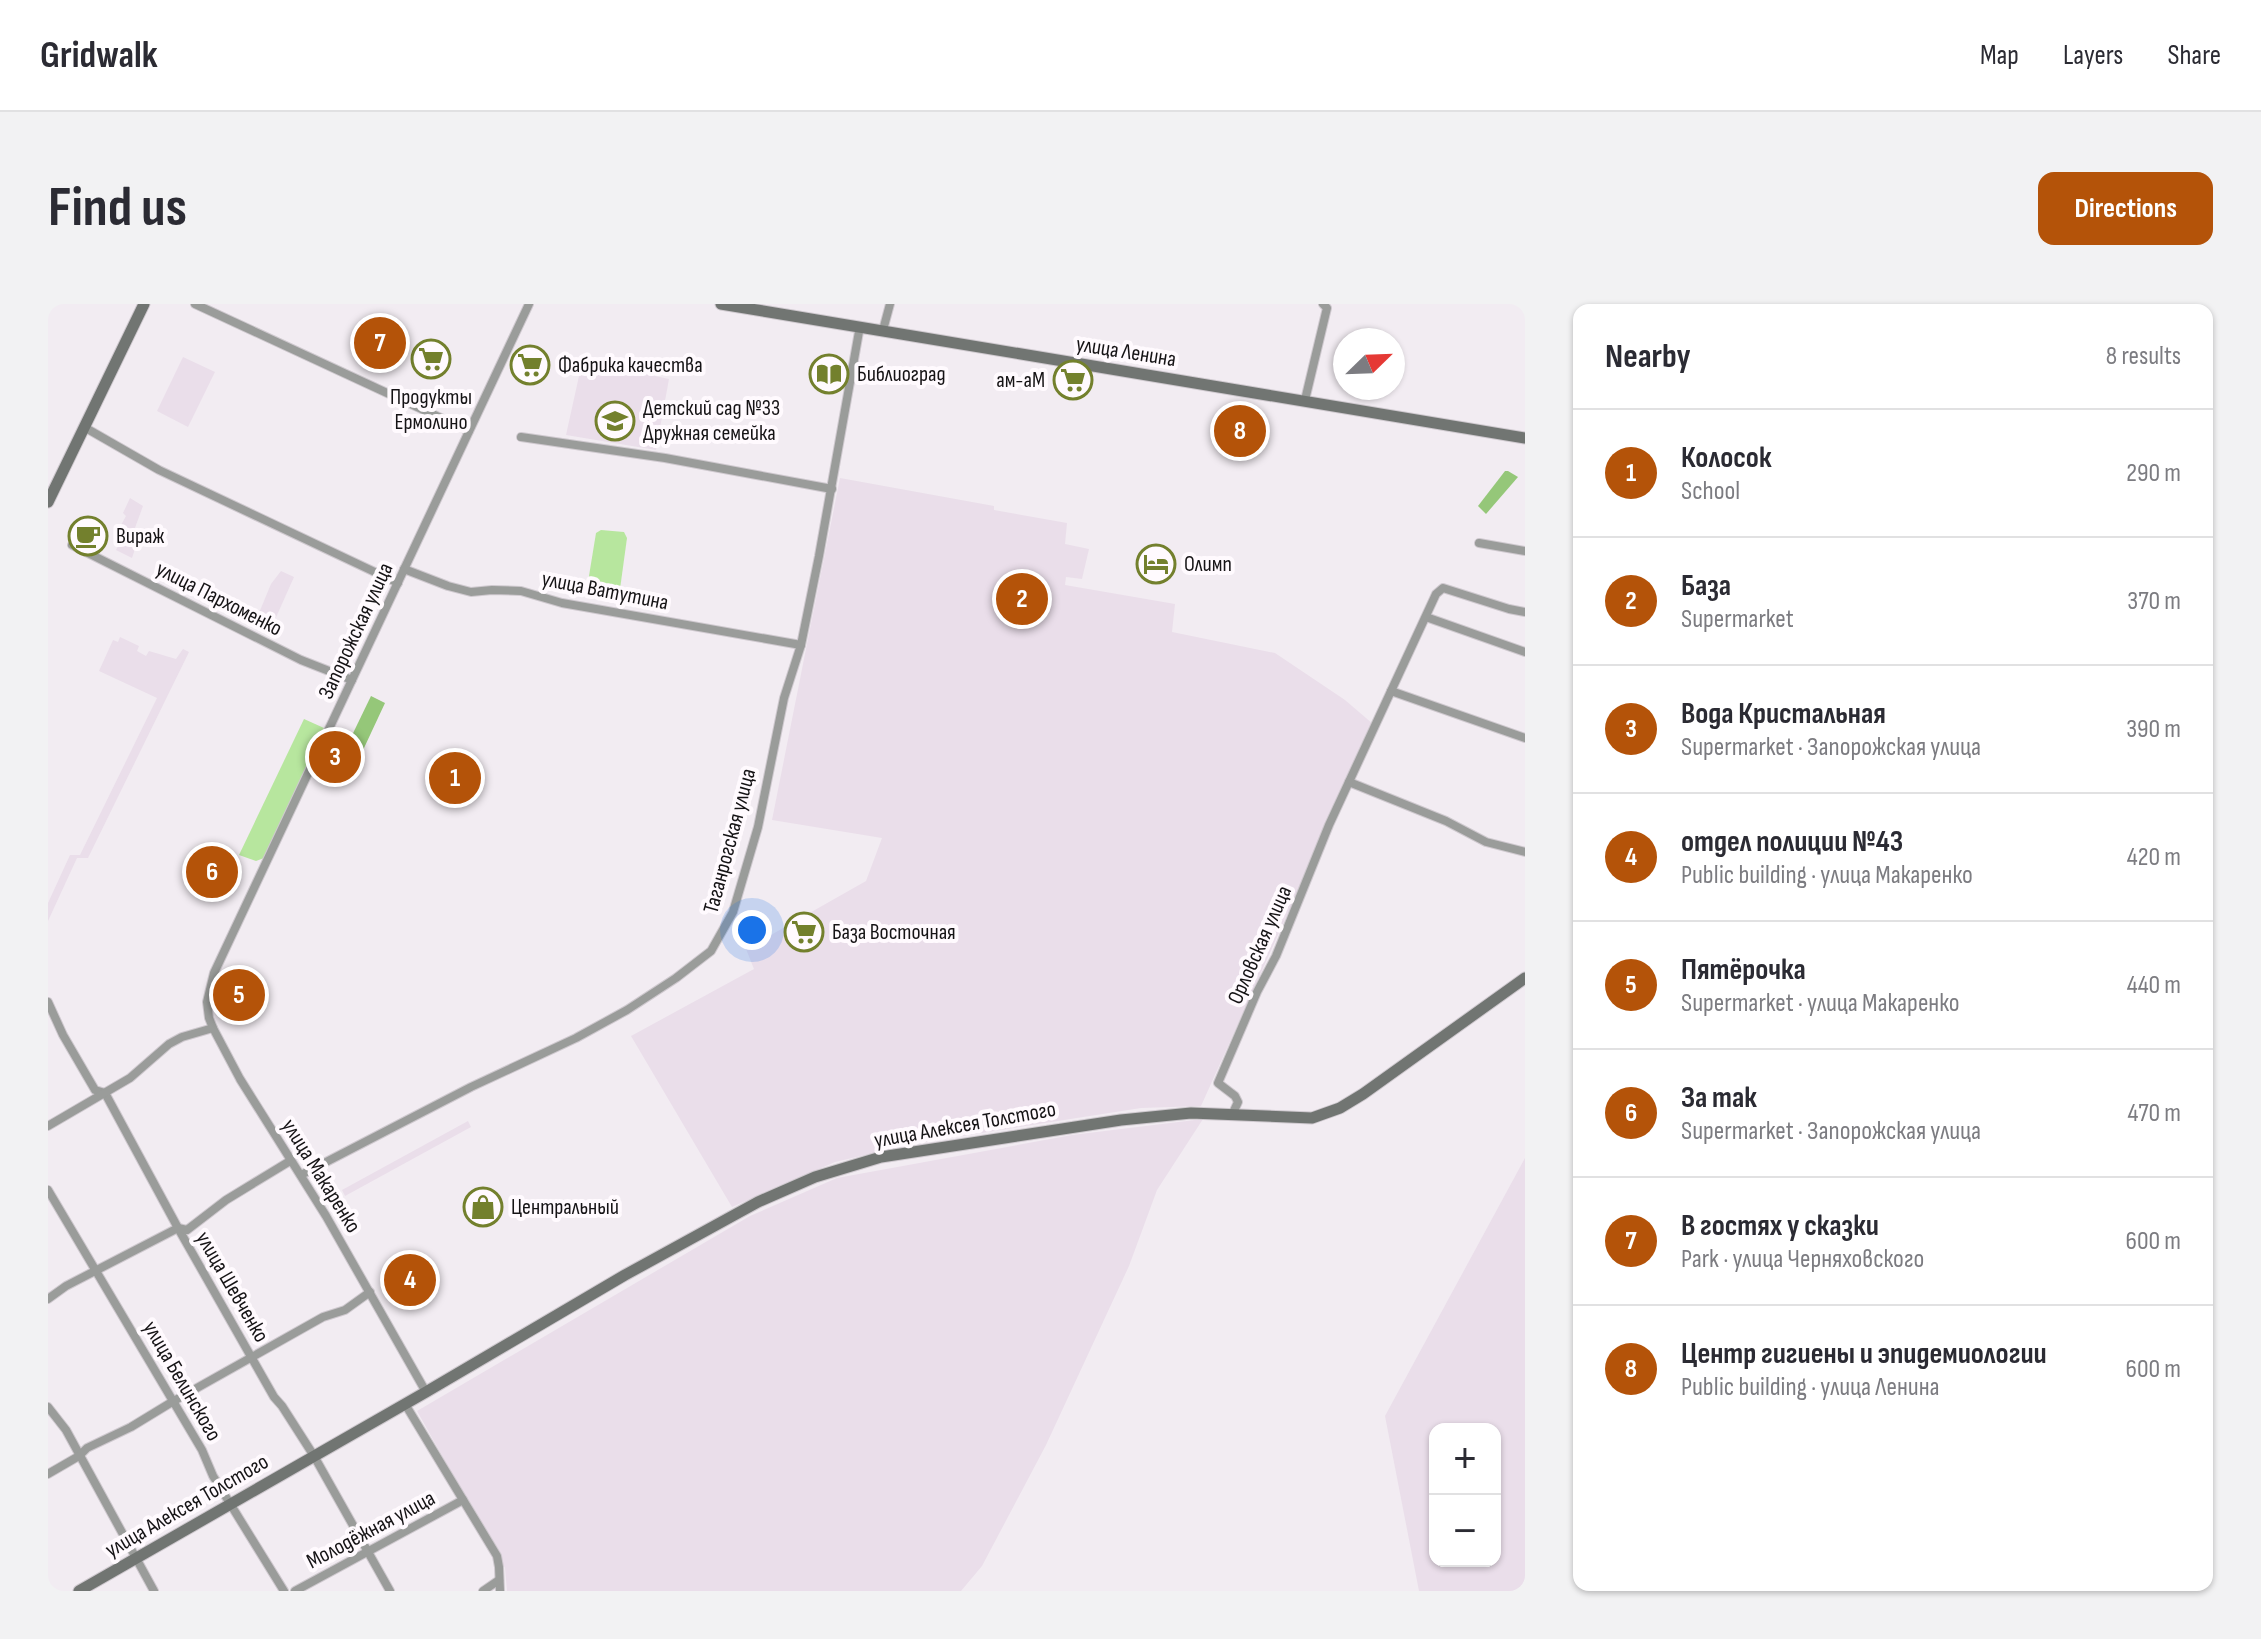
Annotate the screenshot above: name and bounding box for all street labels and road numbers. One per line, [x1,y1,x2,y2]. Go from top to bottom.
street label: улица Ленина [1074,331,1178,373]
street label: улица Пархоменко [151,556,287,642]
street label: Запорожская улица [313,559,399,703]
street label: улица Ватутина [539,566,671,616]
street label: Таганрогская улица [698,766,762,916]
street label: Орловская улица [1222,882,1298,1008]
street label: улица Алексея Толстого [872,1096,1058,1154]
street label: улица Макаренко [275,1114,367,1238]
street label: улица Шевченко [189,1227,275,1347]
street label: улица Белинского [137,1316,227,1446]
street label: улица Алексея Толстого [101,1448,273,1564]
street label: Молодёжная улица [302,1485,440,1575]

